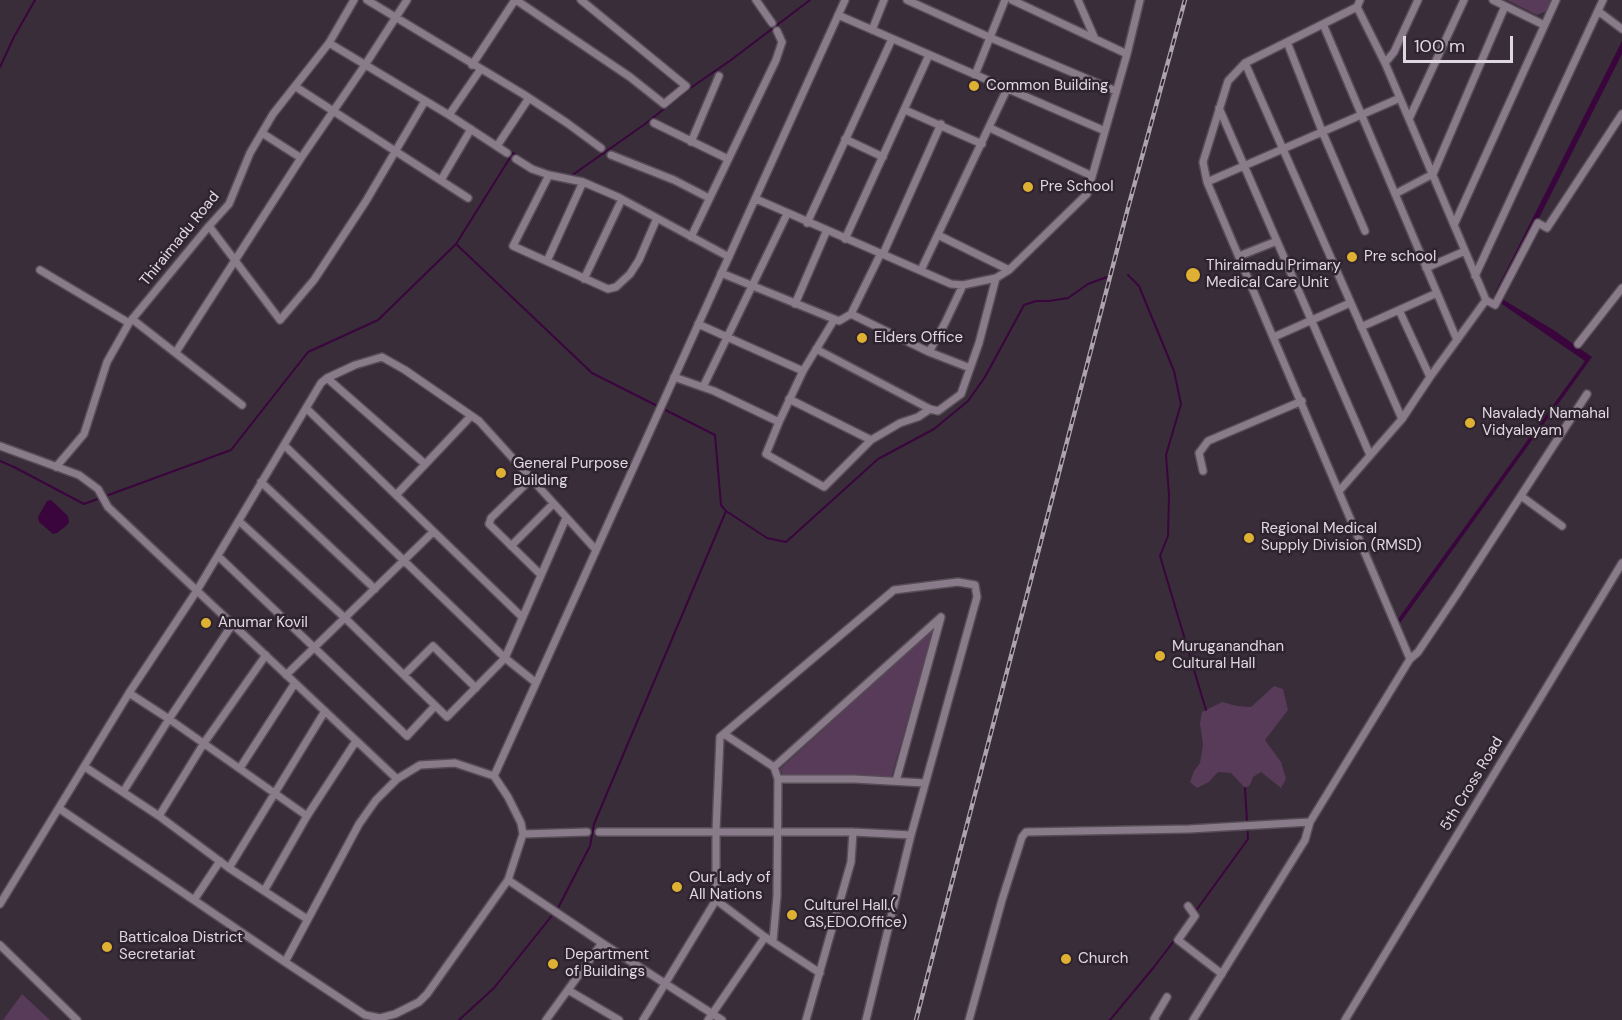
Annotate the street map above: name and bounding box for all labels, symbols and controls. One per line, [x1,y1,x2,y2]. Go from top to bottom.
scale bar [1406,24,1516,62]
text: 100 m [1414,34,1465,58]
place label: Common Building [986,77,1108,95]
marker: Common Building [967,79,981,93]
place label: Pre School [1040,178,1114,196]
marker: Pre School [1021,180,1035,194]
street label: Thiraimadu Road [136,188,224,290]
place label: Pre school [1364,248,1436,266]
marker: Pre school [1345,250,1359,264]
place label: Thiraimadu Primary Medical Care Unit [1206,257,1341,292]
marker: Thiraimadu Primary Medical Care Unit [1184,266,1202,284]
place label: Elders Office [874,329,963,347]
marker: Elders Office [855,331,869,345]
place label: Navalady Namahal Vidyalayam [1482,405,1609,440]
marker: Navalady Namahal Vidyalayam [1463,416,1477,430]
place label: General Purpose Building [513,455,628,490]
marker: General Purpose Building [494,466,508,480]
place label: Regional Medical Supply Division (RMSD) [1261,520,1422,555]
marker: Regional Medical Supply Division (RMSD) [1242,531,1256,545]
place label: Anumar Kovil [218,614,308,632]
marker: Anumar Kovil [199,616,213,630]
place label: Muruganandhan Cultural Hall [1172,638,1284,673]
marker: Muruganandhan Cultural Hall [1153,649,1167,663]
street label: 5th Cross Road [1437,734,1507,834]
place label: Our Lady of All Nations [689,869,771,904]
marker: Our Lady of All Nations [670,880,684,894]
place label: Culturel Hall.( GS,EDO.Office) [804,897,907,932]
marker: Culturel Hall.( GS,EDO.Office) [785,908,799,922]
place label: Batticaloa District Secretariat [119,929,243,964]
marker: Batticaloa District Secretariat [100,940,114,954]
place label: Department of Buildings [565,946,649,981]
place label: Church [1078,950,1128,968]
marker: Church [1059,952,1073,966]
marker: Department of Buildings [546,957,560,971]

